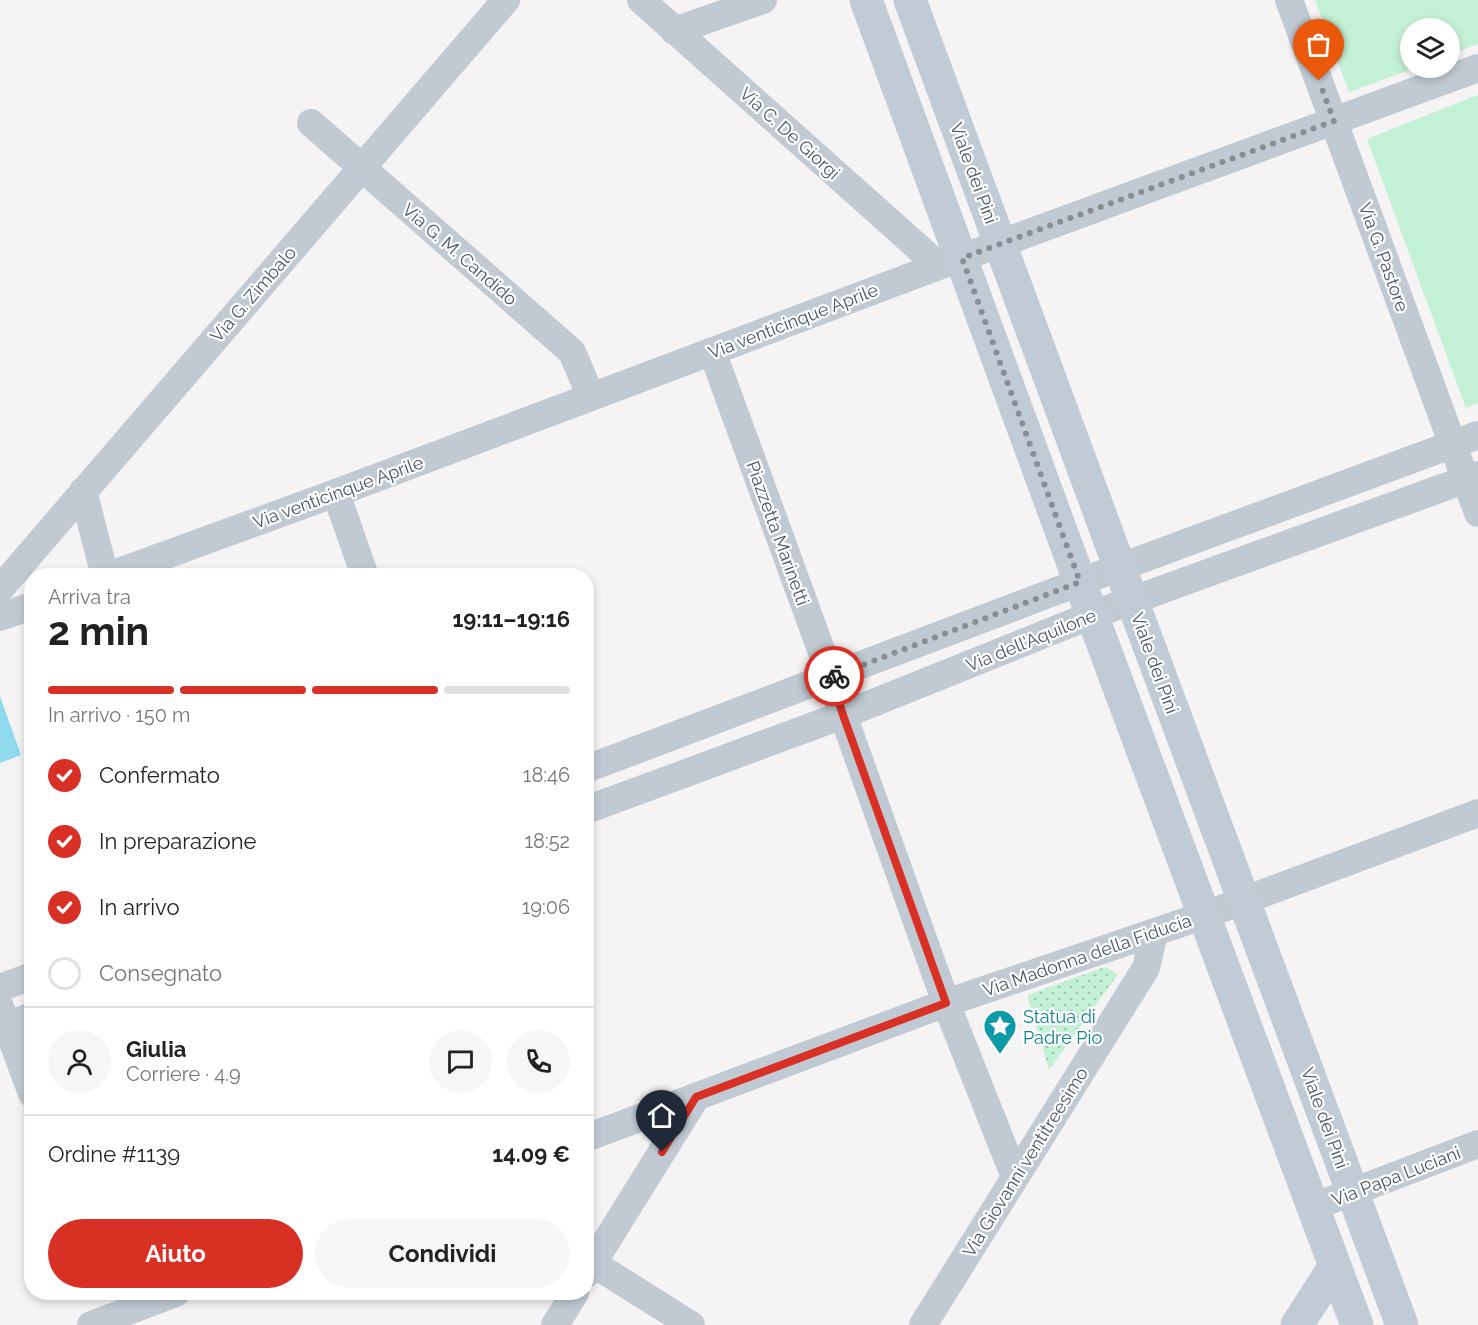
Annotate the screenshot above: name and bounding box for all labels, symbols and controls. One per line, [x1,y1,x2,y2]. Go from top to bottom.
map controls [1400,18,1460,78]
button: layers [1400,18,1460,78]
pin [1293,19,1344,81]
icon: bag [1302,28,1335,61]
street label: Via C. De Giorgi [736,83,844,183]
street label: Viale dei Pini [946,120,1002,226]
street label: Via G. M. Candido [398,199,522,310]
street label: Via G. Pastore [1355,200,1414,315]
street label: Via G. Zimbalo [206,242,300,346]
street label: Via venticinque Aprile [705,279,881,363]
street label: Via venticinque Aprile [250,451,427,533]
street label: Piazzetta Marinetti [742,458,814,608]
text: Arriva tra [48,585,131,609]
street label: Via dell'Aquilone [963,604,1100,676]
text: 19:11–19:16 [452,606,570,632]
text: 2 min [48,608,149,654]
street label: Viale dei Pini [1127,610,1183,716]
courier [804,646,864,706]
icon: bike [818,660,851,693]
text: In arrivo · 150 m [48,703,190,727]
icon: check [48,759,81,792]
text: Confermato [99,762,220,788]
text: 18:46 [523,763,570,787]
icon: check [48,825,81,858]
text: In preparazione [99,828,256,854]
text: 18:52 [525,829,570,853]
icon: check [48,891,81,924]
text: In arrivo [99,894,180,920]
text: 19:06 [522,895,570,919]
street label: Via Madonna della Fiducia [980,909,1194,1001]
text: Consegnato [99,960,222,986]
place label: Statua di Padre Pio [1023,1006,1102,1048]
place icon: Statua di Padre Pio [982,1008,1018,1055]
button: person [48,1030,111,1093]
button: chat [429,1030,492,1093]
button: phone [507,1030,570,1093]
text: Giulia [126,1036,186,1062]
text: Corriere · 4.9 [126,1062,241,1086]
street label: Via Giovanni ventitreesimo [958,1063,1092,1261]
street label: Viale dei Pini [1297,1065,1353,1171]
pin [636,1090,687,1152]
icon: home [645,1099,678,1132]
text: Ordine #1139 [48,1141,180,1167]
text: 14.09 € [492,1141,570,1167]
street label: Via Papa Luciani [1329,1142,1463,1210]
button: Aiuto [48,1219,303,1288]
button: Condividi [315,1219,570,1288]

